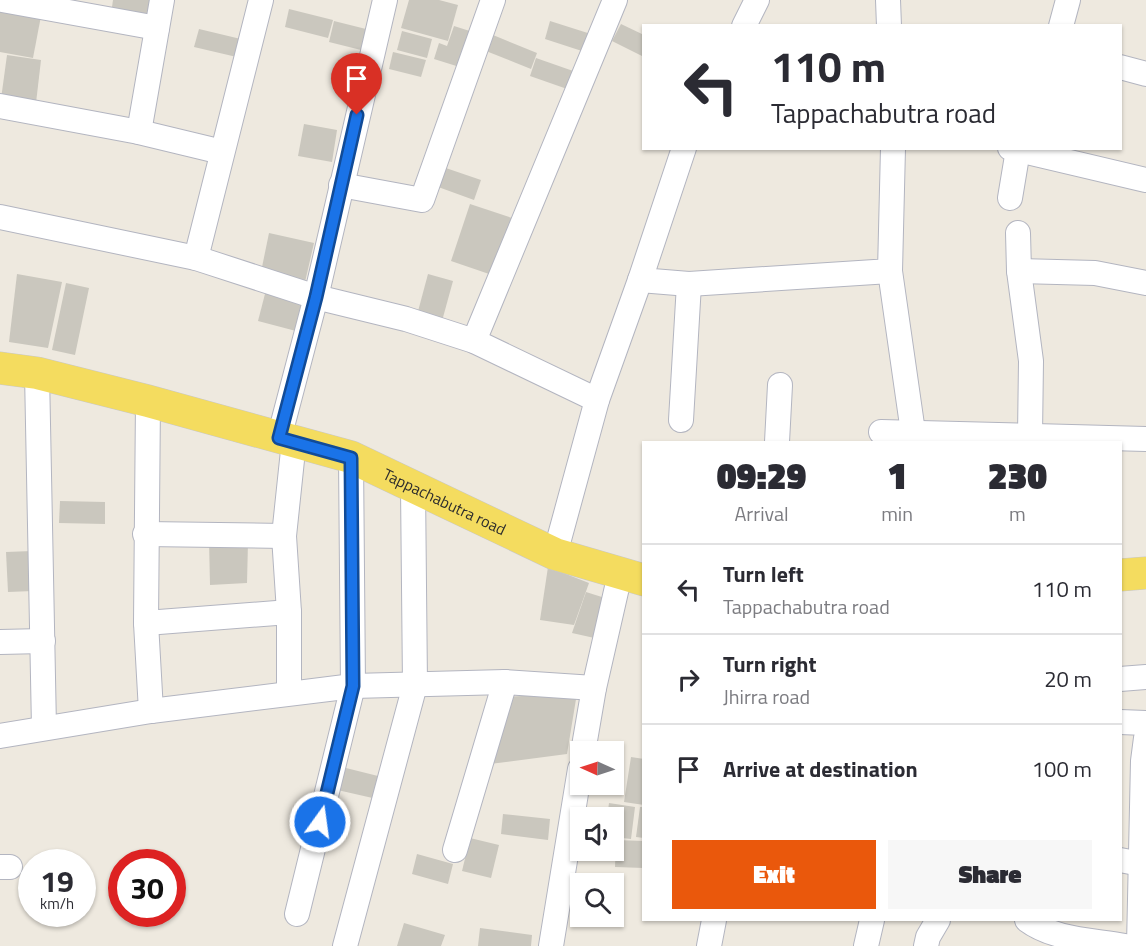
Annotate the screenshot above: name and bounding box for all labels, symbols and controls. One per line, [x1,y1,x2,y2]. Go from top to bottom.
text: 110 m [771,34,886,98]
icon: left [672,48,750,126]
pin [331,53,382,115]
icon: arrive [340,62,373,95]
text: Tappachabutra road [771,92,996,133]
text: 09:29 [717,448,806,503]
text: 1 [887,448,907,503]
text: 230 [988,448,1047,503]
street label: Tappachabutra road [379,462,510,541]
text: Arrival [734,498,789,529]
text: min [881,498,913,529]
text: m [1009,498,1026,529]
text: Turn left [723,557,804,591]
text: 110 m [1032,572,1092,606]
icon: left [672,573,705,606]
text: Tappachabutra road [723,591,890,622]
text: Turn right [723,647,817,681]
text: 20 m [1044,662,1092,696]
icon: right [672,663,705,696]
text: Jhirra road [723,681,810,712]
north arrow [570,741,624,795]
map controls [570,741,624,927]
text: Arrive at destination [723,752,918,786]
text: 100 m [1032,752,1092,786]
icon: arrive [672,753,705,786]
position arrow [288,790,352,854]
button: sound [570,807,624,861]
button: Exit [672,840,876,909]
button: Share [888,840,1092,909]
speed limit sign: 30 [108,849,186,927]
text: 19 [40,858,74,904]
button: search [570,873,624,927]
text: km/h [40,892,74,915]

